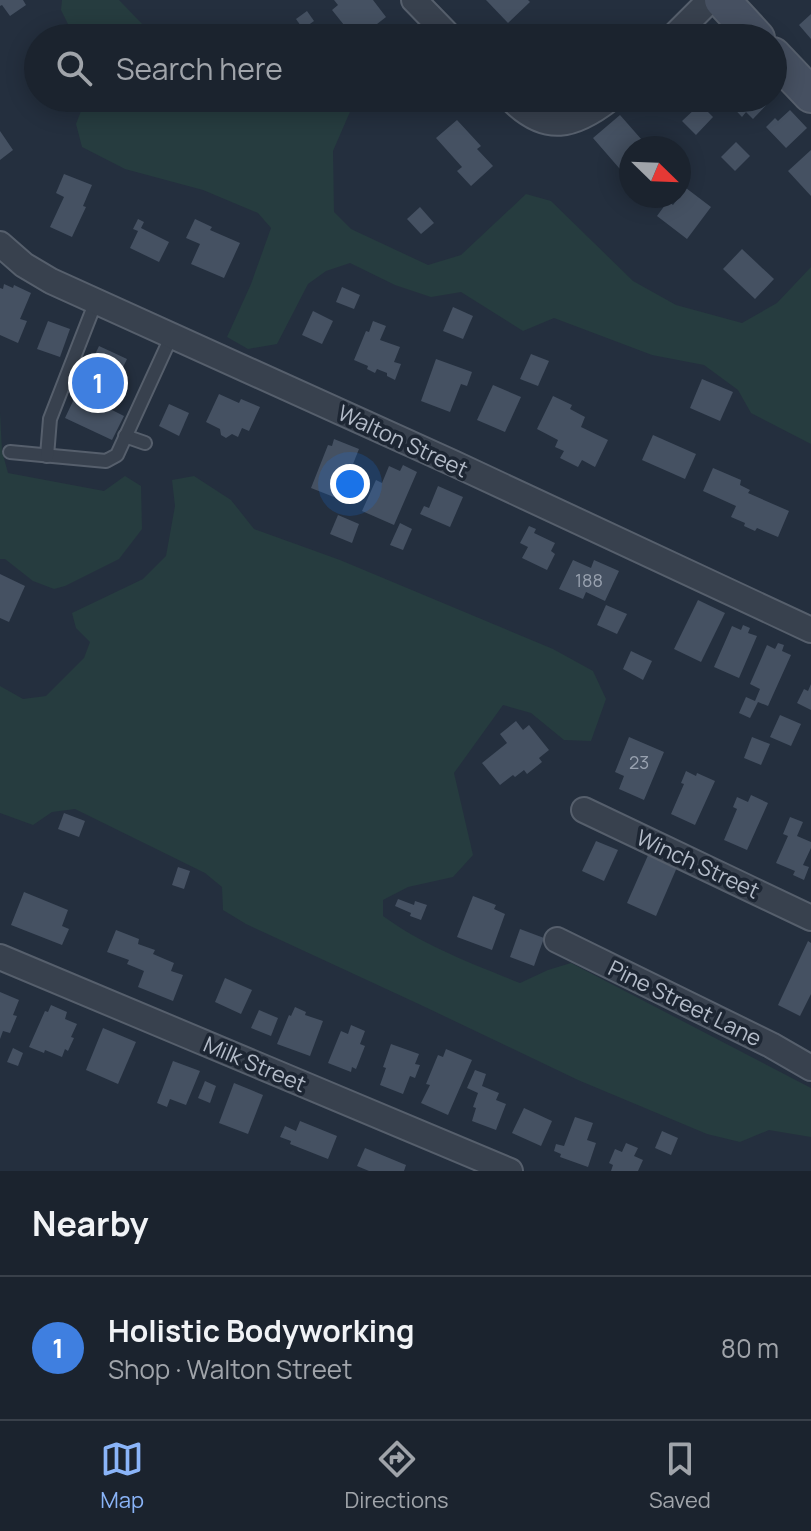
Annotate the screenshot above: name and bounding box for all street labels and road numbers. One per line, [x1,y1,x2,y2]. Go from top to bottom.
street label: Walton Street [333,398,473,484]
street label: Winch Street [632,822,765,906]
street label: Pine Street Lane [603,953,767,1053]
street label: Milk Street [199,1029,311,1099]

